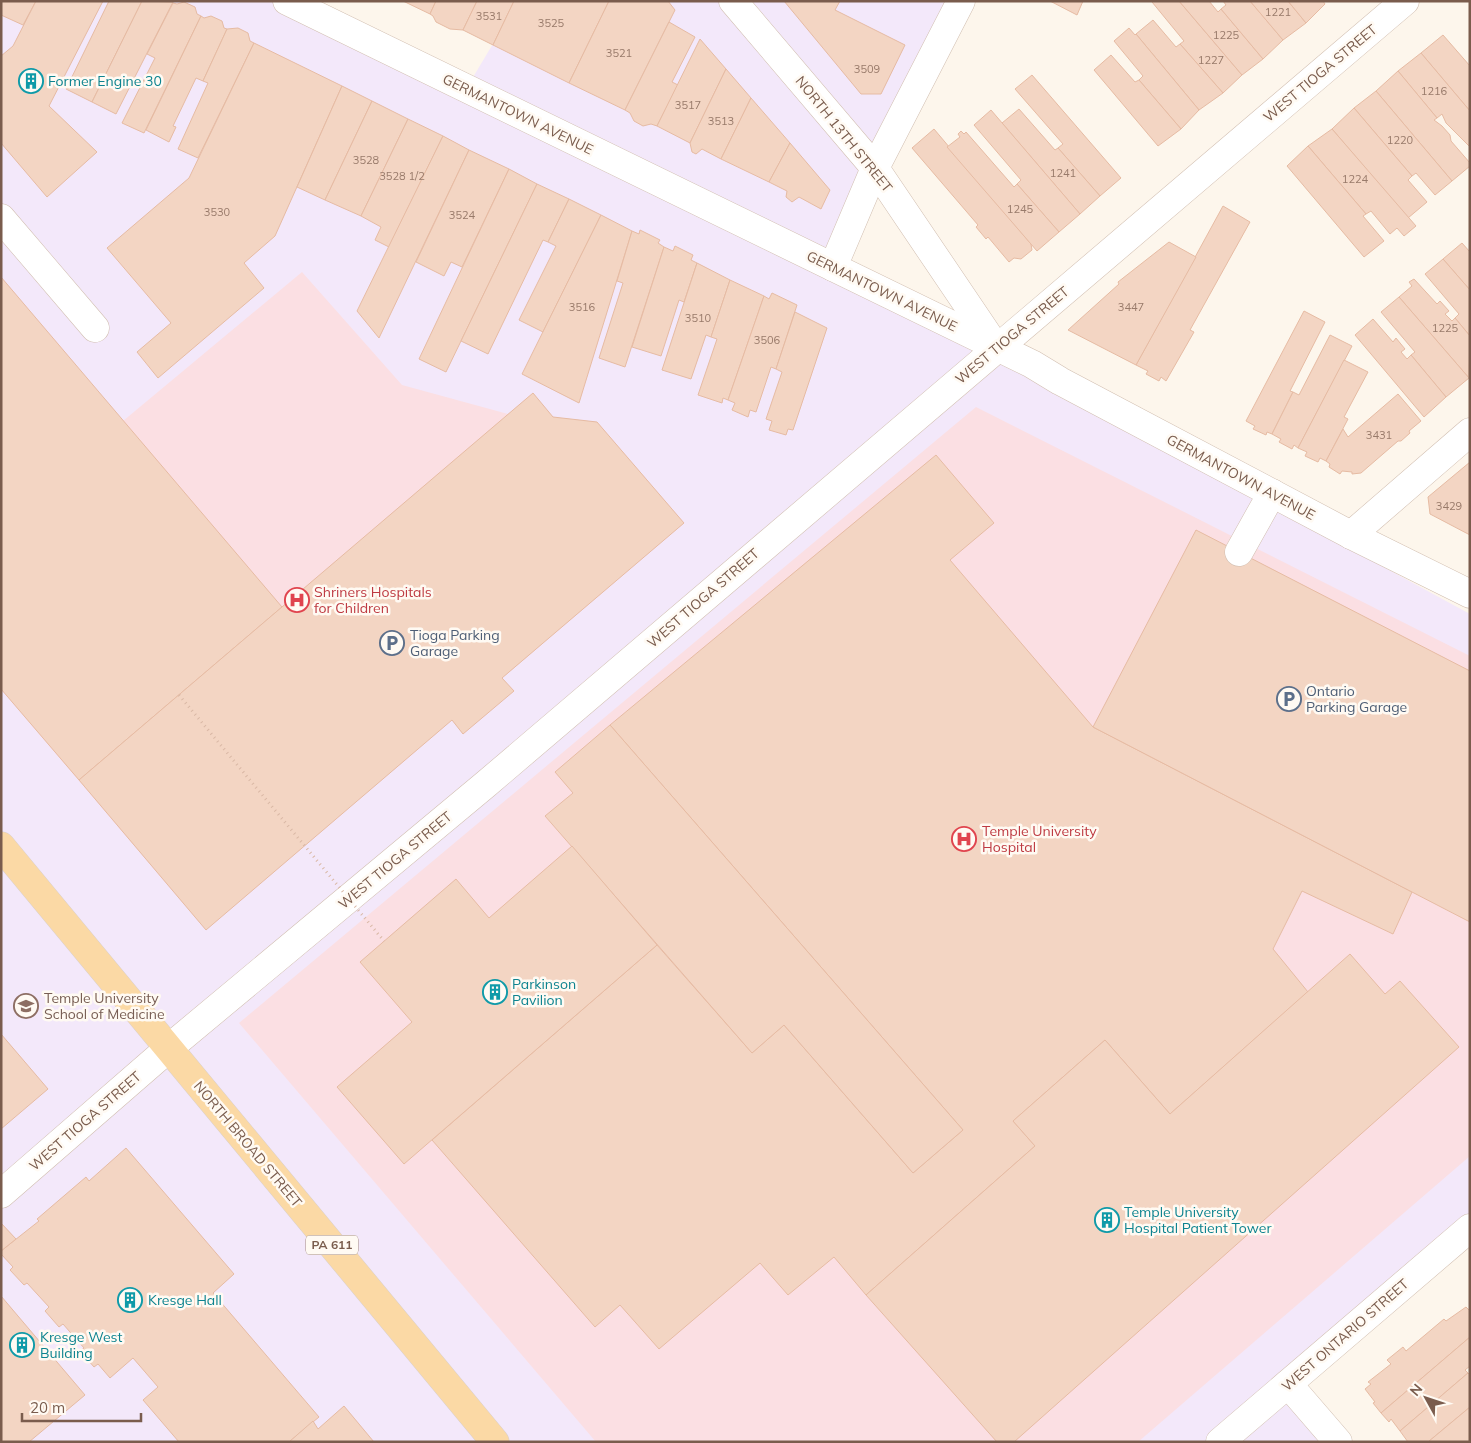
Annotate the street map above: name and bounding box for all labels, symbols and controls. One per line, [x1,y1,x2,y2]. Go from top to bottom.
house number: 1221 [1265,5,1291,19]
house number: 3531 [476,9,502,23]
house number: 3525 [538,16,565,30]
street label: WEST TIOGA STREET [1260,20,1381,126]
house number: 1225 [1213,28,1240,42]
house number: 3521 [606,46,632,60]
house number: 1227 [1198,53,1224,67]
house number: 3509 [854,62,880,76]
building icon: Former Engine 30 [18,68,44,94]
street label: GERMANTOWN AVENUE [440,70,596,158]
place label: Former Engine 30 [48,72,162,90]
street label: NORTH 13TH STREET [792,72,897,196]
house number: 1216 [1421,84,1448,98]
house number: 3517 [675,98,701,112]
house number: 3513 [708,114,734,128]
house number: 1220 [1387,133,1414,147]
house number: 3528 [353,153,380,167]
house number: 1241 [1050,166,1076,180]
house number: 3528 1/2 [379,169,425,183]
house number: 1224 [1342,172,1369,186]
house number: 1245 [1007,202,1034,216]
house number: 3530 [204,205,231,219]
house number: 3524 [449,208,476,222]
street label: GERMANTOWN AVENUE [804,247,960,335]
street label: WEST TIOGA STREET [952,282,1073,388]
house number: 3516 [569,300,596,314]
house number: 3447 [1118,300,1144,314]
house number: 3510 [685,311,712,325]
house number: 1225 [1432,321,1459,335]
house number: 3506 [754,333,781,347]
house number: 3431 [1366,428,1392,442]
street label: GERMANTOWN AVENUE [1164,430,1318,524]
house number: 3429 [1436,499,1462,513]
street label: WEST TIOGA STREET [643,544,763,652]
place label: Shriners Hospitals for Children [314,583,432,617]
hospital icon: Shriners Hospitals for Children [284,587,310,613]
place label: Tioga Parking Garage [410,626,500,660]
parking icon: Tioga Parking Garage [379,630,405,656]
place label: Ontario Parking Garage [1306,682,1407,716]
parking icon: Ontario Parking Garage [1276,686,1302,712]
street label: WEST TIOGA STREET [335,807,456,913]
place label: Temple University Hospital [982,822,1097,856]
hospital icon: Temple University Hospital [951,826,977,852]
place label: Parkinson Pavilion [512,975,576,1009]
building icon: Parkinson Pavilion [482,979,508,1005]
place label: Temple University School of Medicine [44,989,165,1023]
school or university icon: Temple University School of Medicine [13,993,39,1019]
street label: WEST TIOGA STREET [25,1067,145,1175]
street label: NORTH BROAD STREET [190,1077,306,1211]
place label: Temple University Hospital Patient Tower [1124,1203,1272,1237]
building icon: Temple University Hospital Patient Tower [1094,1207,1120,1233]
road number: PA 611 [306,1236,358,1254]
street label: WEST ONTARIO STREET [1278,1275,1413,1395]
building icon: Kresge Hall [117,1287,143,1313]
place label: Kresge Hall [148,1291,222,1309]
place label: Kresge West Building [40,1328,122,1362]
building icon: Kresge West Building [9,1332,35,1358]
north arrow [1401,1373,1451,1423]
text: N [1406,1380,1426,1399]
scale bar [22,1390,141,1422]
text: 20 m [30,1398,65,1417]

